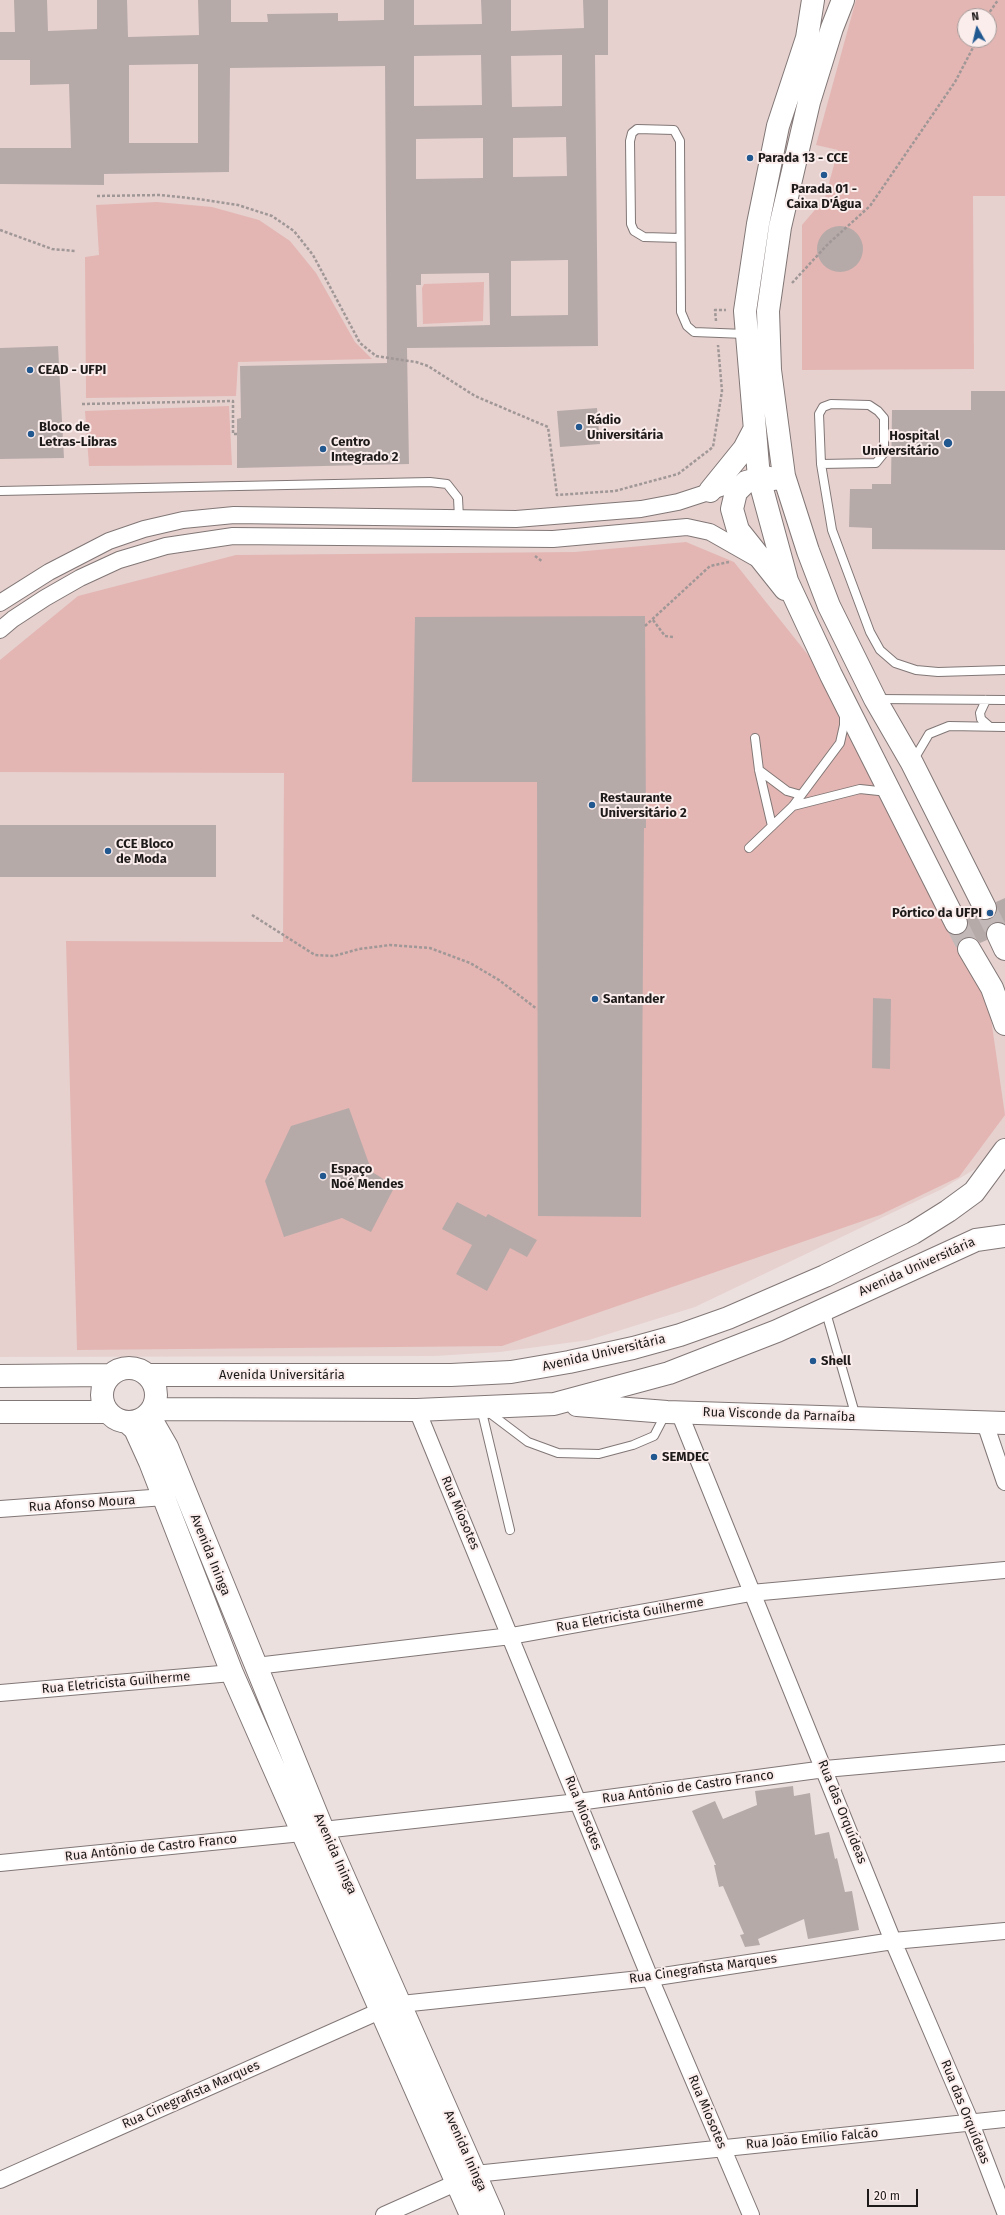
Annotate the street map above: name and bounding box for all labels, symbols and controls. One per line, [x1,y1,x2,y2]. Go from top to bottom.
north arrow [957,8,997,48]
text: N [971,10,980,24]
place label: Parada 13 - CCE [758,150,848,166]
marker: Parada 13 - CCE [745,153,755,163]
marker: Parada 01 - Caixa D'Água [819,170,829,180]
place label: Parada 01 - Caixa D'Água [786,181,862,212]
place label: CEAD - UFPI [38,362,106,378]
marker: CEAD - UFPI [25,365,35,375]
place label: Rádio Universitária [587,412,663,443]
place label: Bloco de Letras-Libras [39,419,117,450]
marker: Rádio Universitária [574,422,584,432]
place label: Hospital Universitário [862,428,939,459]
marker: Bloco de Letras-Libras [26,429,36,439]
place label: Centro Integrado 2 [331,434,399,465]
marker: Hospital Universitário [942,437,954,449]
marker: Centro Integrado 2 [318,444,328,454]
place label: Restaurante Universitário 2 [600,790,687,821]
marker: Restaurante Universitário 2 [587,800,597,810]
place label: CCE Bloco de Moda [116,836,174,867]
marker: CCE Bloco de Moda [103,846,113,856]
place label: Pórtico da UFPI [892,905,982,921]
marker: Pórtico da UFPI [985,908,995,918]
place label: Santander [603,991,665,1007]
marker: Santander [590,994,600,1004]
place label: Espaço Noé Mendes [331,1161,404,1192]
marker: Espaço Noé Mendes [318,1171,328,1181]
street label: Avenida Universitária [856,1234,978,1300]
street label: Avenida Universitária [541,1331,667,1375]
place label: Shell [821,1353,851,1369]
marker: Shell [808,1356,818,1366]
street label: Avenida Universitária [219,1367,345,1383]
street label: Rua Visconde da Parnaíba [702,1405,856,1425]
place label: SEMDEC [662,1449,709,1465]
marker: SEMDEC [649,1452,659,1462]
street label: Rua Miosotes [437,1474,483,1552]
street label: Rua Afonso Moura [28,1492,136,1516]
street label: Avenida Ininga [187,1512,233,1598]
street label: Rua Eletricista Guilherme [555,1594,705,1636]
street label: Rua Eletricista Guilherme [41,1669,191,1697]
street label: Rua das Orquídeas [814,1758,870,1866]
street label: Rua Antônio de Castro Franco [601,1767,775,1807]
street label: Rua Miosotes [561,1774,605,1852]
street label: Avenida Ininga [310,1811,360,1897]
street label: Rua Antônio de Castro Franco [64,1831,238,1865]
street label: Rua Cinegrafista Marques [628,1951,778,1987]
street label: Rua Cinegrafista Marques [120,2058,262,2132]
street label: Rua das Orquídeas [937,2058,993,2166]
street label: Rua Miosotes [684,2073,730,2151]
street label: Avenida Ininga [440,2108,490,2194]
street label: Rua João Emílio Falcão [745,2125,879,2153]
scale bar [869,2181,920,2207]
text: 20 m [874,2189,900,2203]

